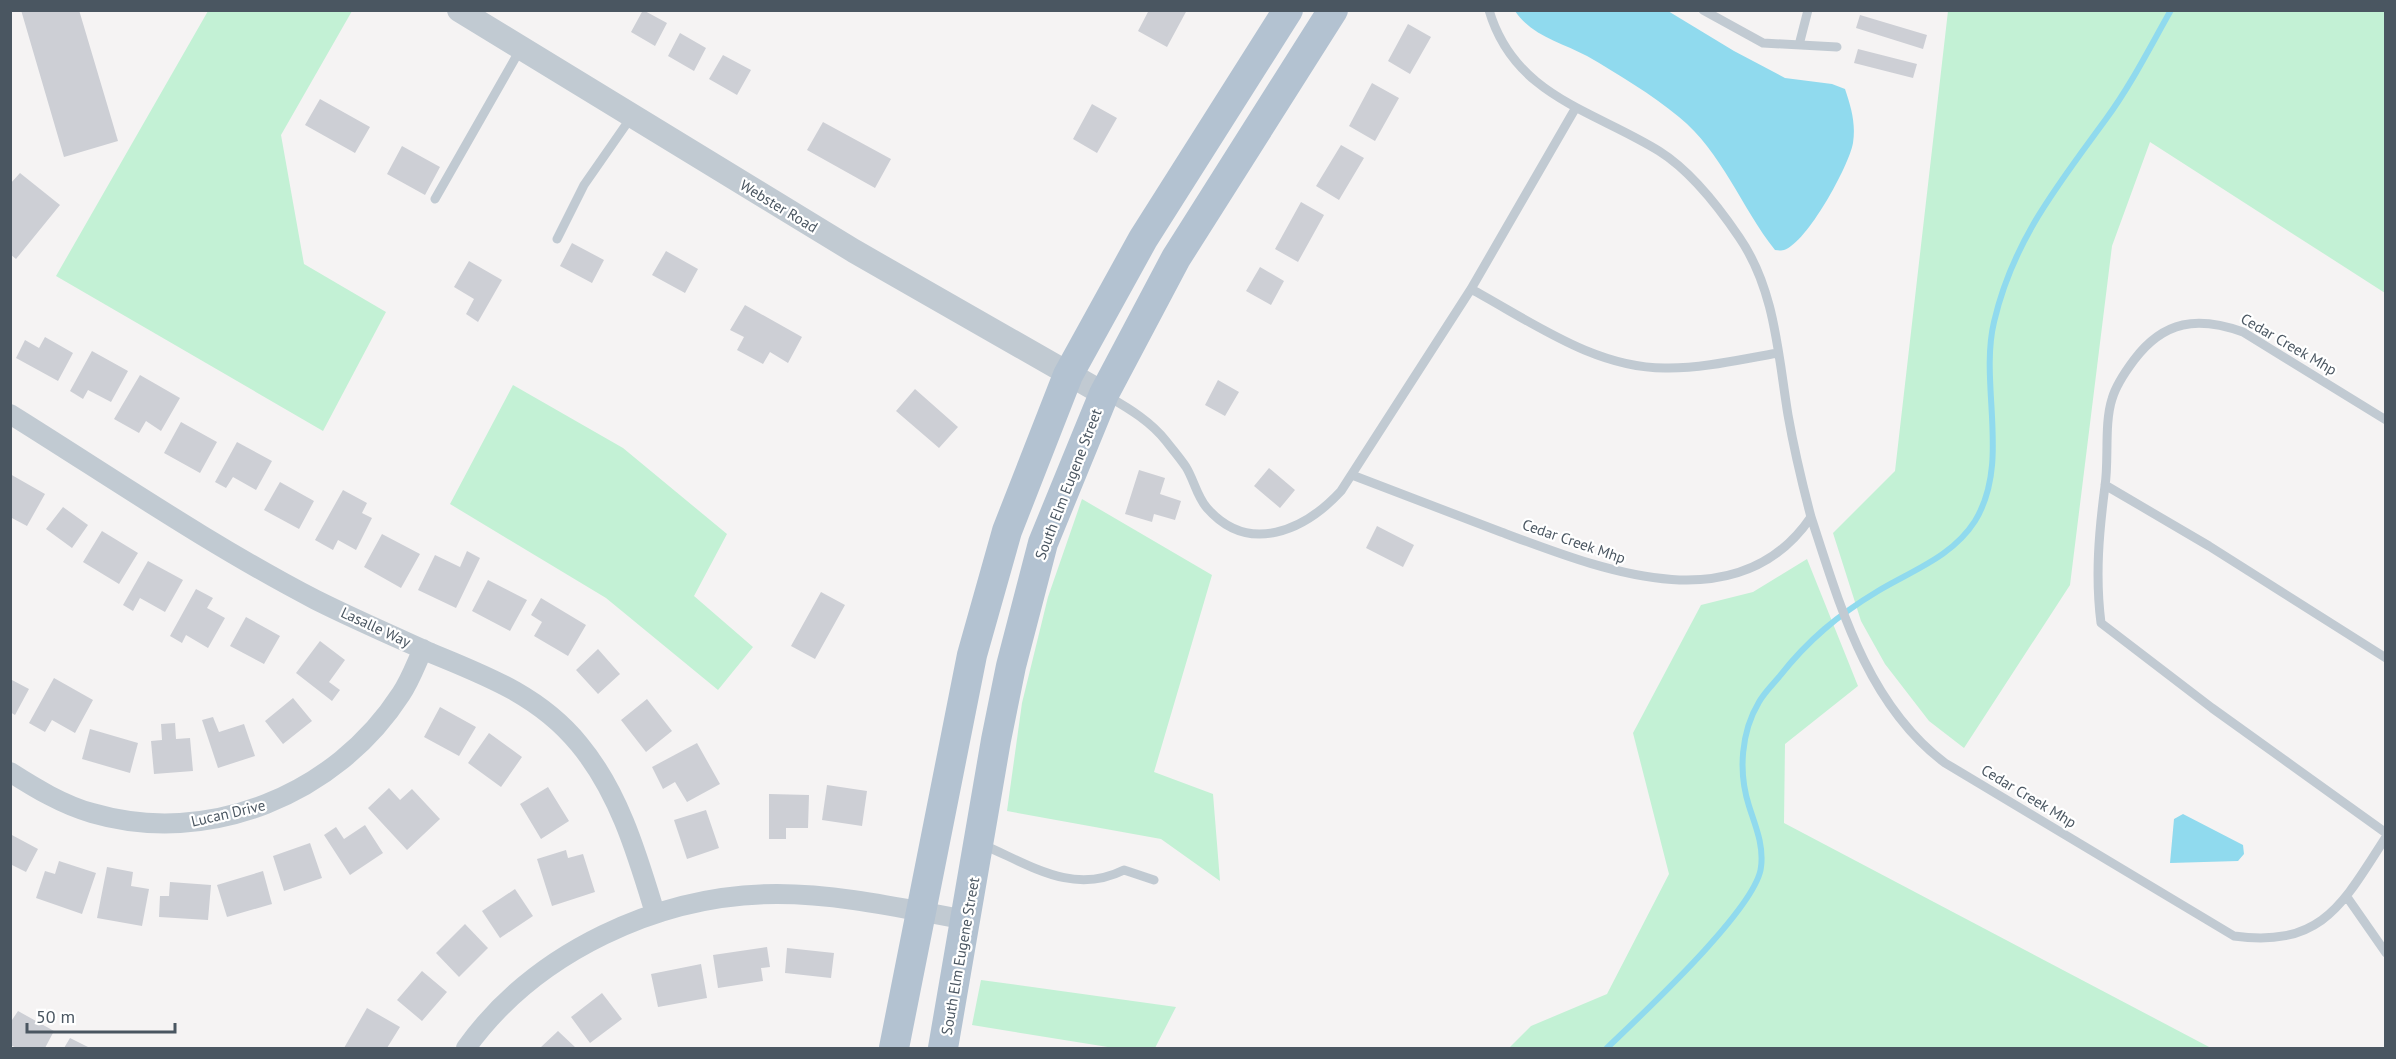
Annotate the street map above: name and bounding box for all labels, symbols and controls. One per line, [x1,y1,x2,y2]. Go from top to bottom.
street label: Webster Road [737,175,821,237]
street label: Cedar Creek Mhp [2238,309,2340,379]
street label: South Elm Eugene Street [1030,406,1106,562]
street label: Cedar Creek Mhp [1520,514,1628,568]
street label: Lasalle Way [338,603,414,651]
street label: Cedar Creek Mhp [1978,760,2080,832]
street label: Lucan Drive [189,795,267,831]
street label: South Elm Eugene Street [937,876,983,1036]
scale bar [27,996,176,1034]
text: 50 m [36,1005,75,1028]

